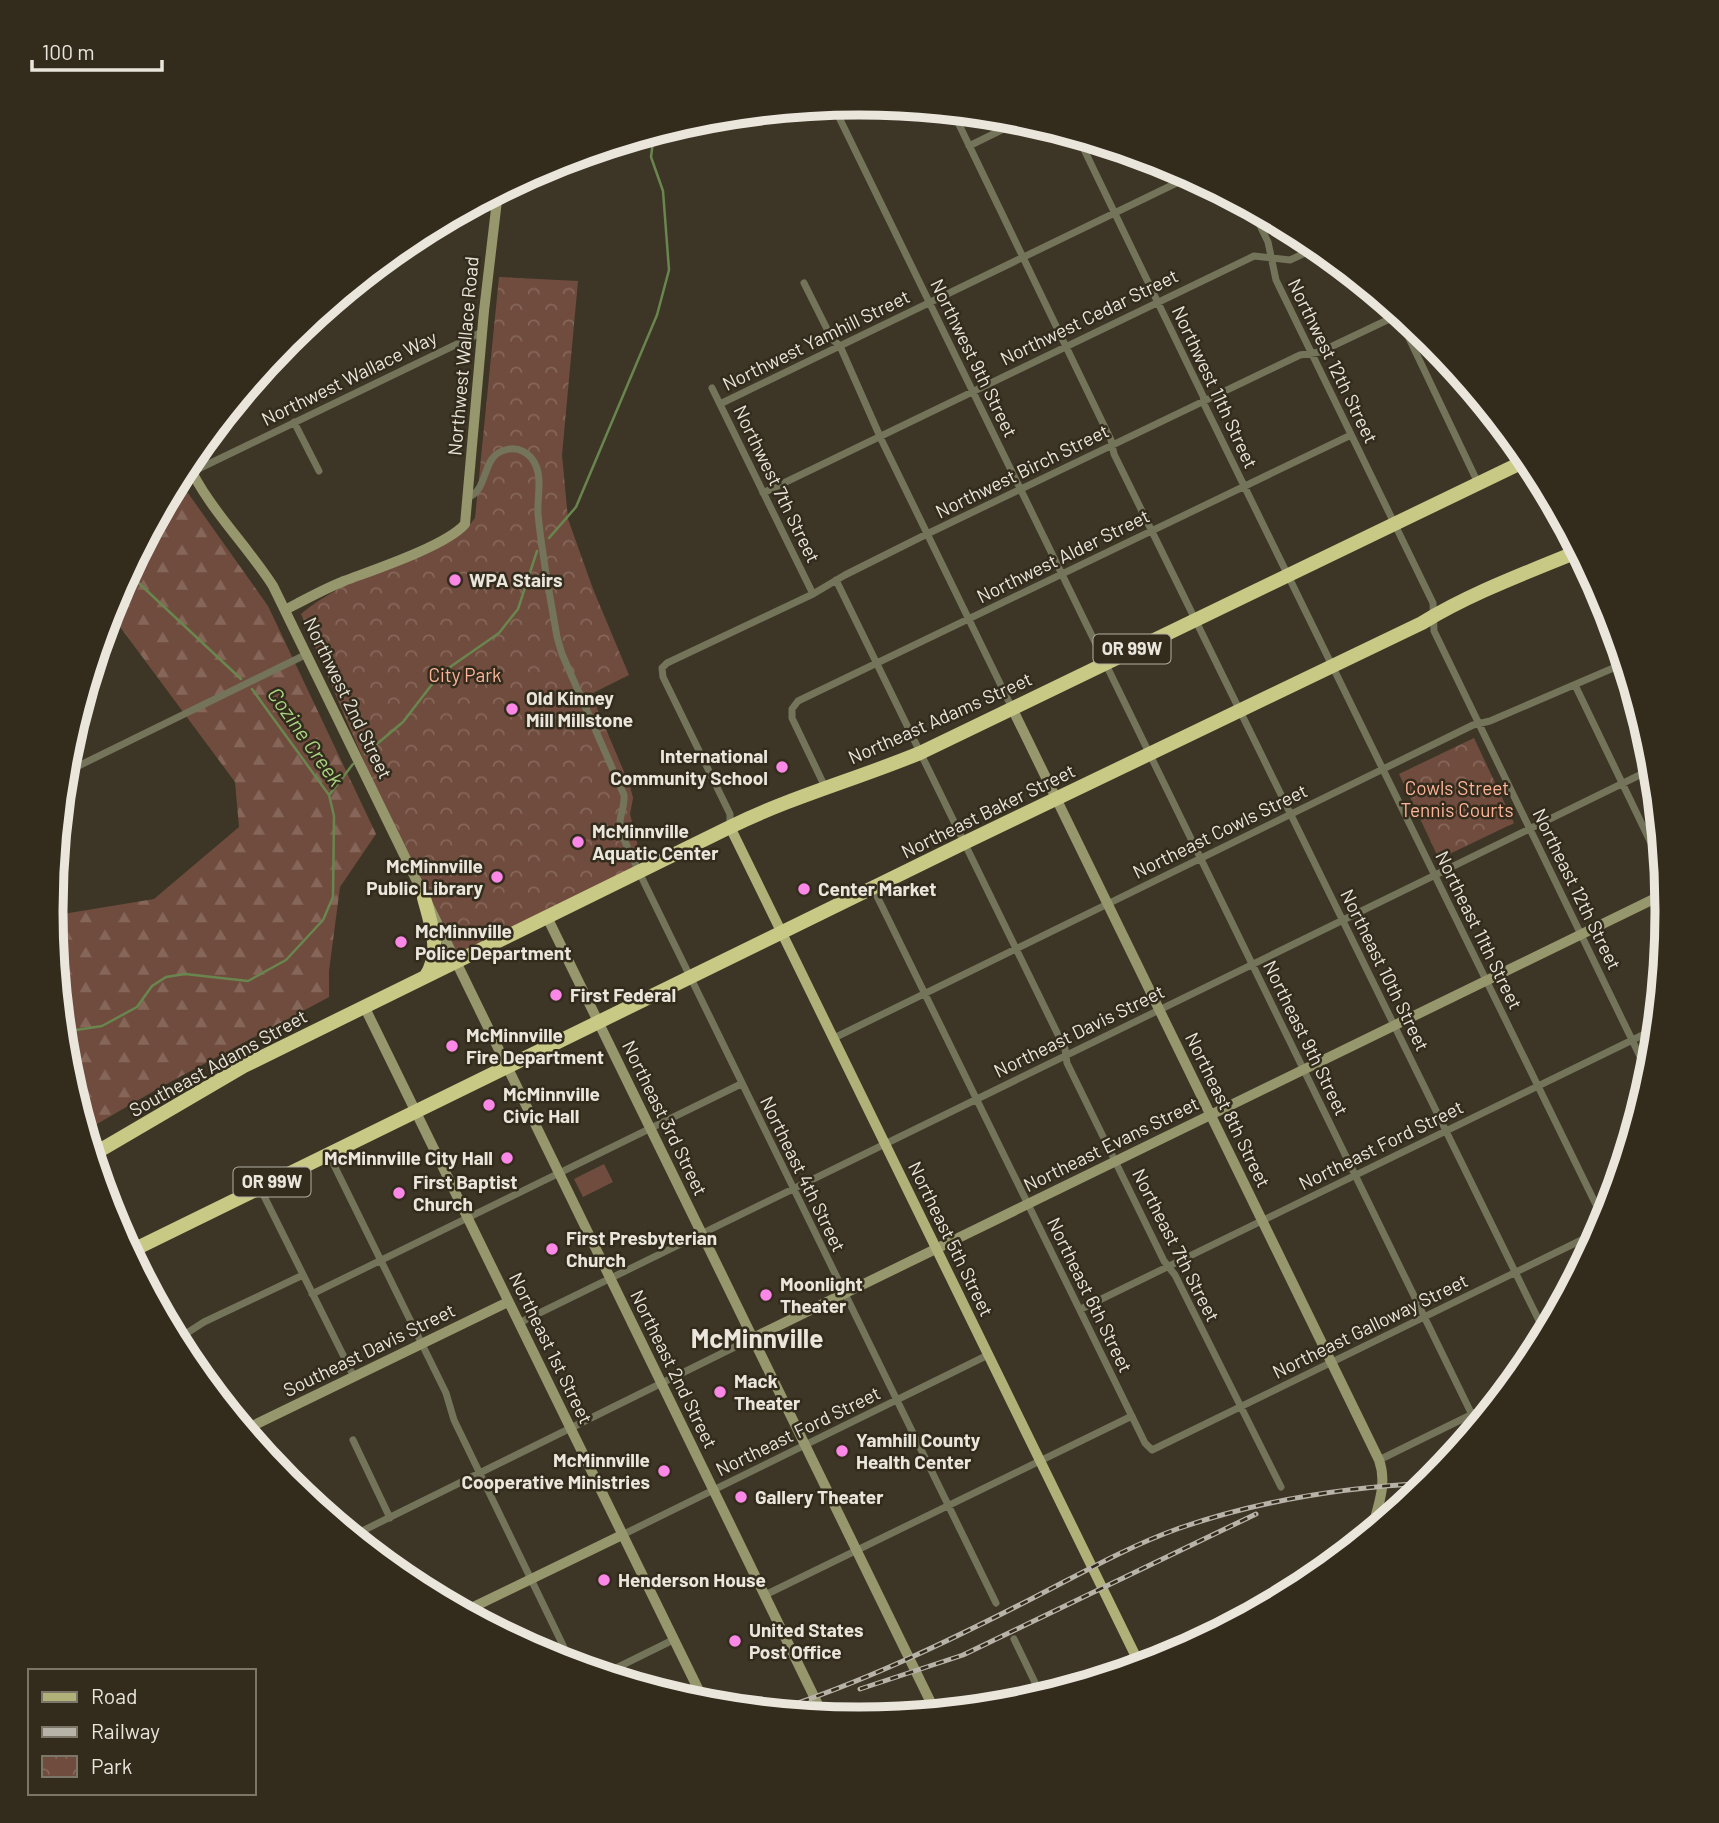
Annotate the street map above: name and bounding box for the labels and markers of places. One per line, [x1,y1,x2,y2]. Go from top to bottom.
place label: WPA Stairs [469,568,562,591]
marker: WPA Stairs [447,572,463,588]
place label: Old Kinney Mill Millstone [526,686,633,731]
marker: Old Kinney Mill Millstone [504,701,520,717]
place label: International Community School [610,744,768,789]
marker: International Community School [774,759,790,775]
place label: McMinnville Aquatic Center [592,819,719,864]
marker: McMinnville Aquatic Center [570,834,586,850]
place label: McMinnville Public Library [366,854,483,899]
marker: McMinnville Public Library [489,869,505,885]
place label: Center Market [818,877,936,900]
marker: Center Market [796,881,812,897]
place label: McMinnville Police Department [415,919,571,964]
marker: McMinnville Police Department [393,934,409,950]
place label: First Federal [570,983,676,1006]
marker: First Federal [548,987,564,1003]
place label: McMinnville Fire Department [466,1023,604,1068]
marker: McMinnville Fire Department [444,1038,460,1054]
place label: McMinnville Civic Hall [503,1082,600,1127]
marker: McMinnville Civic Hall [481,1097,497,1113]
place label: McMinnville City Hall [324,1146,493,1169]
marker: McMinnville City Hall [499,1150,515,1166]
place label: First Baptist Church [413,1170,518,1215]
marker: First Baptist Church [391,1185,407,1201]
place label: First Presbyterian Church [566,1226,717,1271]
marker: First Presbyterian Church [544,1241,560,1257]
place label: Moonlight Theater [780,1272,863,1317]
marker: Moonlight Theater [758,1287,774,1303]
place label: Mack Theater [734,1369,801,1414]
marker: Mack Theater [712,1384,728,1400]
place label: Yamhill County Health Center [856,1428,981,1473]
marker: Yamhill County Health Center [834,1443,850,1459]
place label: McMinnville Cooperative Ministries [461,1448,650,1493]
marker: McMinnville Cooperative Ministries [656,1463,672,1479]
place label: Gallery Theater [755,1485,884,1508]
marker: Gallery Theater [733,1489,749,1505]
place label: Henderson House [618,1568,766,1591]
marker: Henderson House [596,1572,612,1588]
place label: United States Post Office [749,1618,863,1663]
marker: United States Post Office [727,1633,743,1649]

